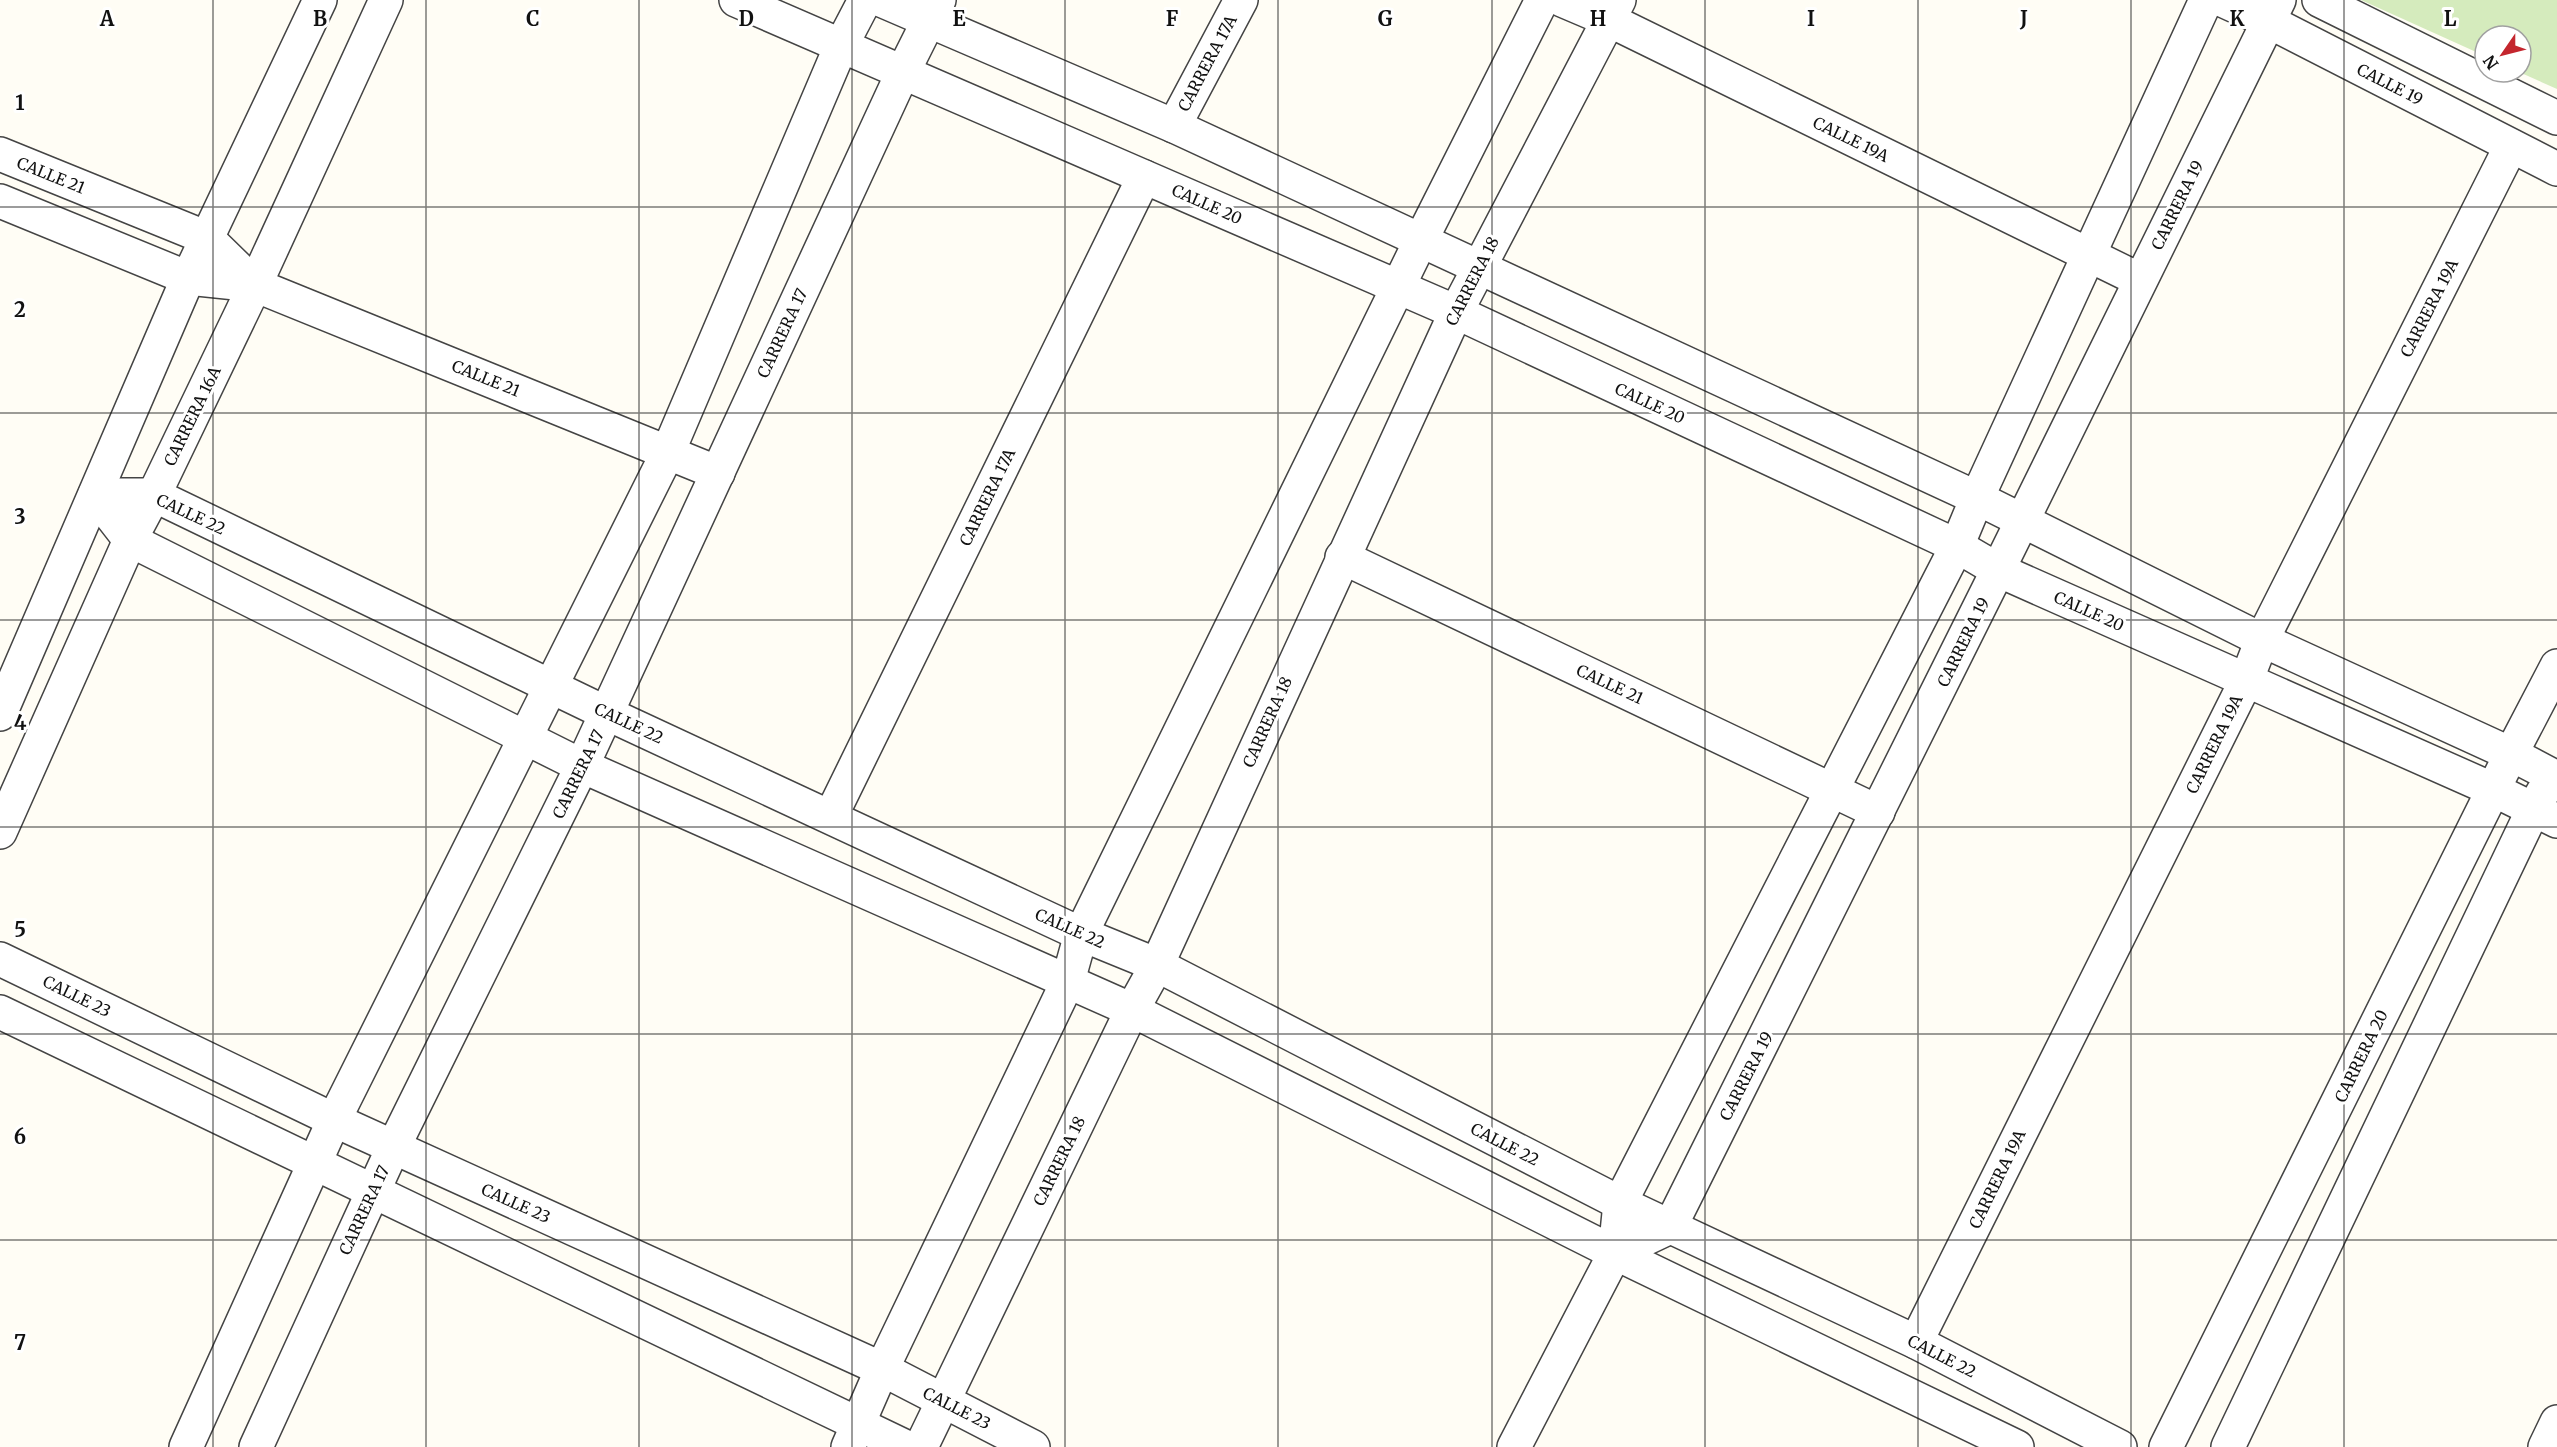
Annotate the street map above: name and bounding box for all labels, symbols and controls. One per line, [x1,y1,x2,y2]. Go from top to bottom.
text: A [99,6,115,31]
text: B [313,6,327,31]
text: C [526,6,540,31]
text: D [738,6,754,31]
text: E [952,6,966,31]
text: F [1166,6,1179,31]
text: G [1378,6,1393,31]
text: H [1590,6,1606,31]
text: I [1807,6,1815,31]
text: J [2019,6,2028,31]
text: K [2230,6,2245,31]
text: L [2444,6,2457,31]
street label: CARRERA 17A [1173,11,1241,115]
north arrow [2473,24,2533,84]
text: N [2479,51,2503,74]
street label: CALLE 19 [2354,59,2426,109]
text: 1 [15,90,25,115]
street label: CALLE 19A [1810,112,1893,166]
street label: CALLE 21 [14,152,88,198]
street label: CARRERA 19 [2147,157,2207,253]
street label: CALLE 20 [1169,180,1245,228]
street label: CARRERA 18 [1441,233,1503,329]
street label: CARRERA 19A [2396,255,2463,360]
street label: CARRERA 17 [753,285,811,381]
text: 2 [14,297,26,322]
street label: CALLE 21 [449,355,523,401]
street label: CARRERA 16A [159,362,225,469]
street label: CALLE 20 [1612,378,1688,428]
street label: CARRERA 17A [955,444,1020,549]
street label: CALLE 22 [153,489,229,539]
text: 3 [14,504,26,529]
street label: CALLE 20 [2051,587,2127,635]
street label: CARRERA 19 [1933,594,1993,690]
street label: CALLE 21 [1573,660,1647,708]
street label: CARRERA 18 [1238,674,1296,770]
street label: CARRERA 19A [2181,691,2247,797]
street label: CALLE 22 [591,698,667,748]
text: 4 [14,710,27,735]
street label: CARRERA 17 [548,726,608,822]
street label: CALLE 22 [1032,904,1108,952]
text: 5 [14,917,26,942]
street label: CALLE 23 [40,971,114,1021]
street label: CARRERA 20 [2330,1006,2392,1106]
street label: CARRERA 19 [1715,1028,1777,1124]
street label: CARRERA 18 [1029,1113,1089,1209]
street label: CALLE 22 [1467,1118,1543,1170]
text: 6 [14,1124,26,1149]
street label: CARRERA 19A [1964,1126,2030,1232]
street label: CARRERA 17 [335,1162,393,1258]
street label: CALLE 23 [478,1179,554,1227]
text: 7 [14,1330,26,1355]
street label: CALLE 22 [1904,1330,1980,1382]
street label: CALLE 23 [920,1382,994,1434]

